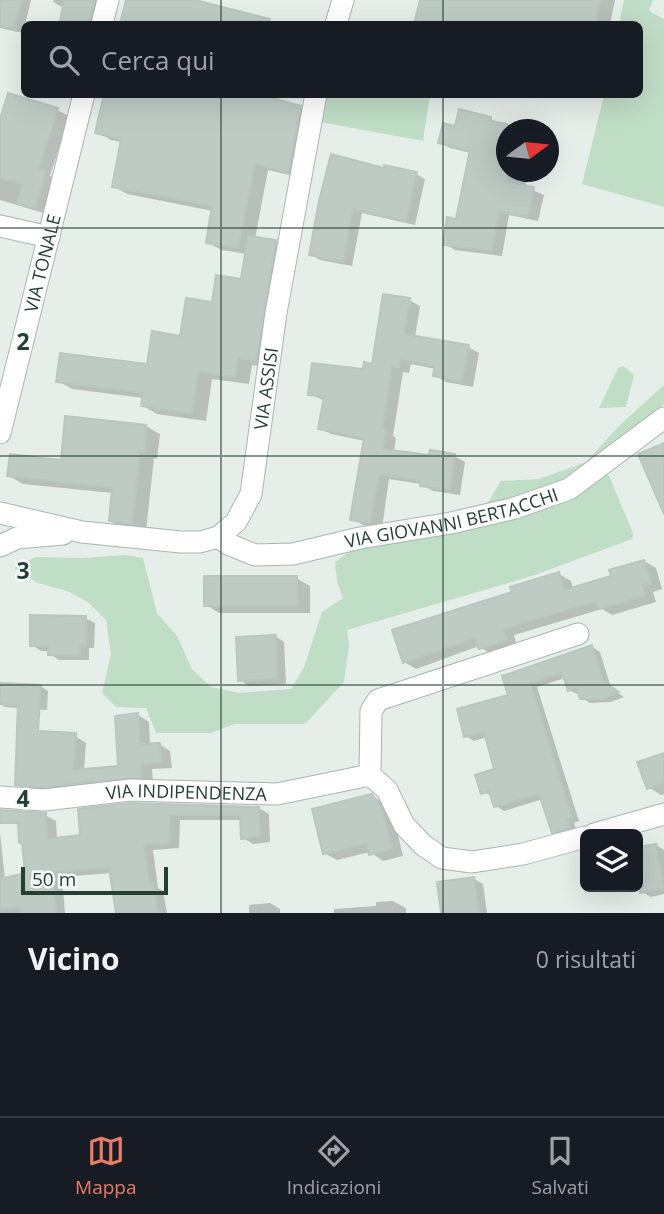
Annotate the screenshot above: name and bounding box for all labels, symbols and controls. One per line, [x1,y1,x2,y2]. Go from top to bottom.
search box [21,21,643,98]
icon: search [45,41,83,79]
text: Cerca qui [101,42,215,78]
north arrow [496,119,559,182]
street label: VIA TONALE [18,212,66,315]
text: 2 [16,325,30,357]
street label: VIA ASSISI [248,346,283,431]
street label: VIA GIOVANNI BERTACCHI [342,482,561,553]
text: 3 [16,554,30,586]
street label: VIA INDIPENDENZA [104,778,268,806]
text: 4 [16,782,30,814]
map controls [580,829,643,892]
button: layers [580,829,643,892]
scale bar [21,864,168,896]
text: 50 m [32,866,76,892]
text: Vicino [28,938,120,979]
text: 0 risultati [536,943,636,975]
tab: Mappa [75,1132,137,1200]
tab: Indicazioni [287,1132,381,1200]
tab: Salvati [532,1132,589,1200]

